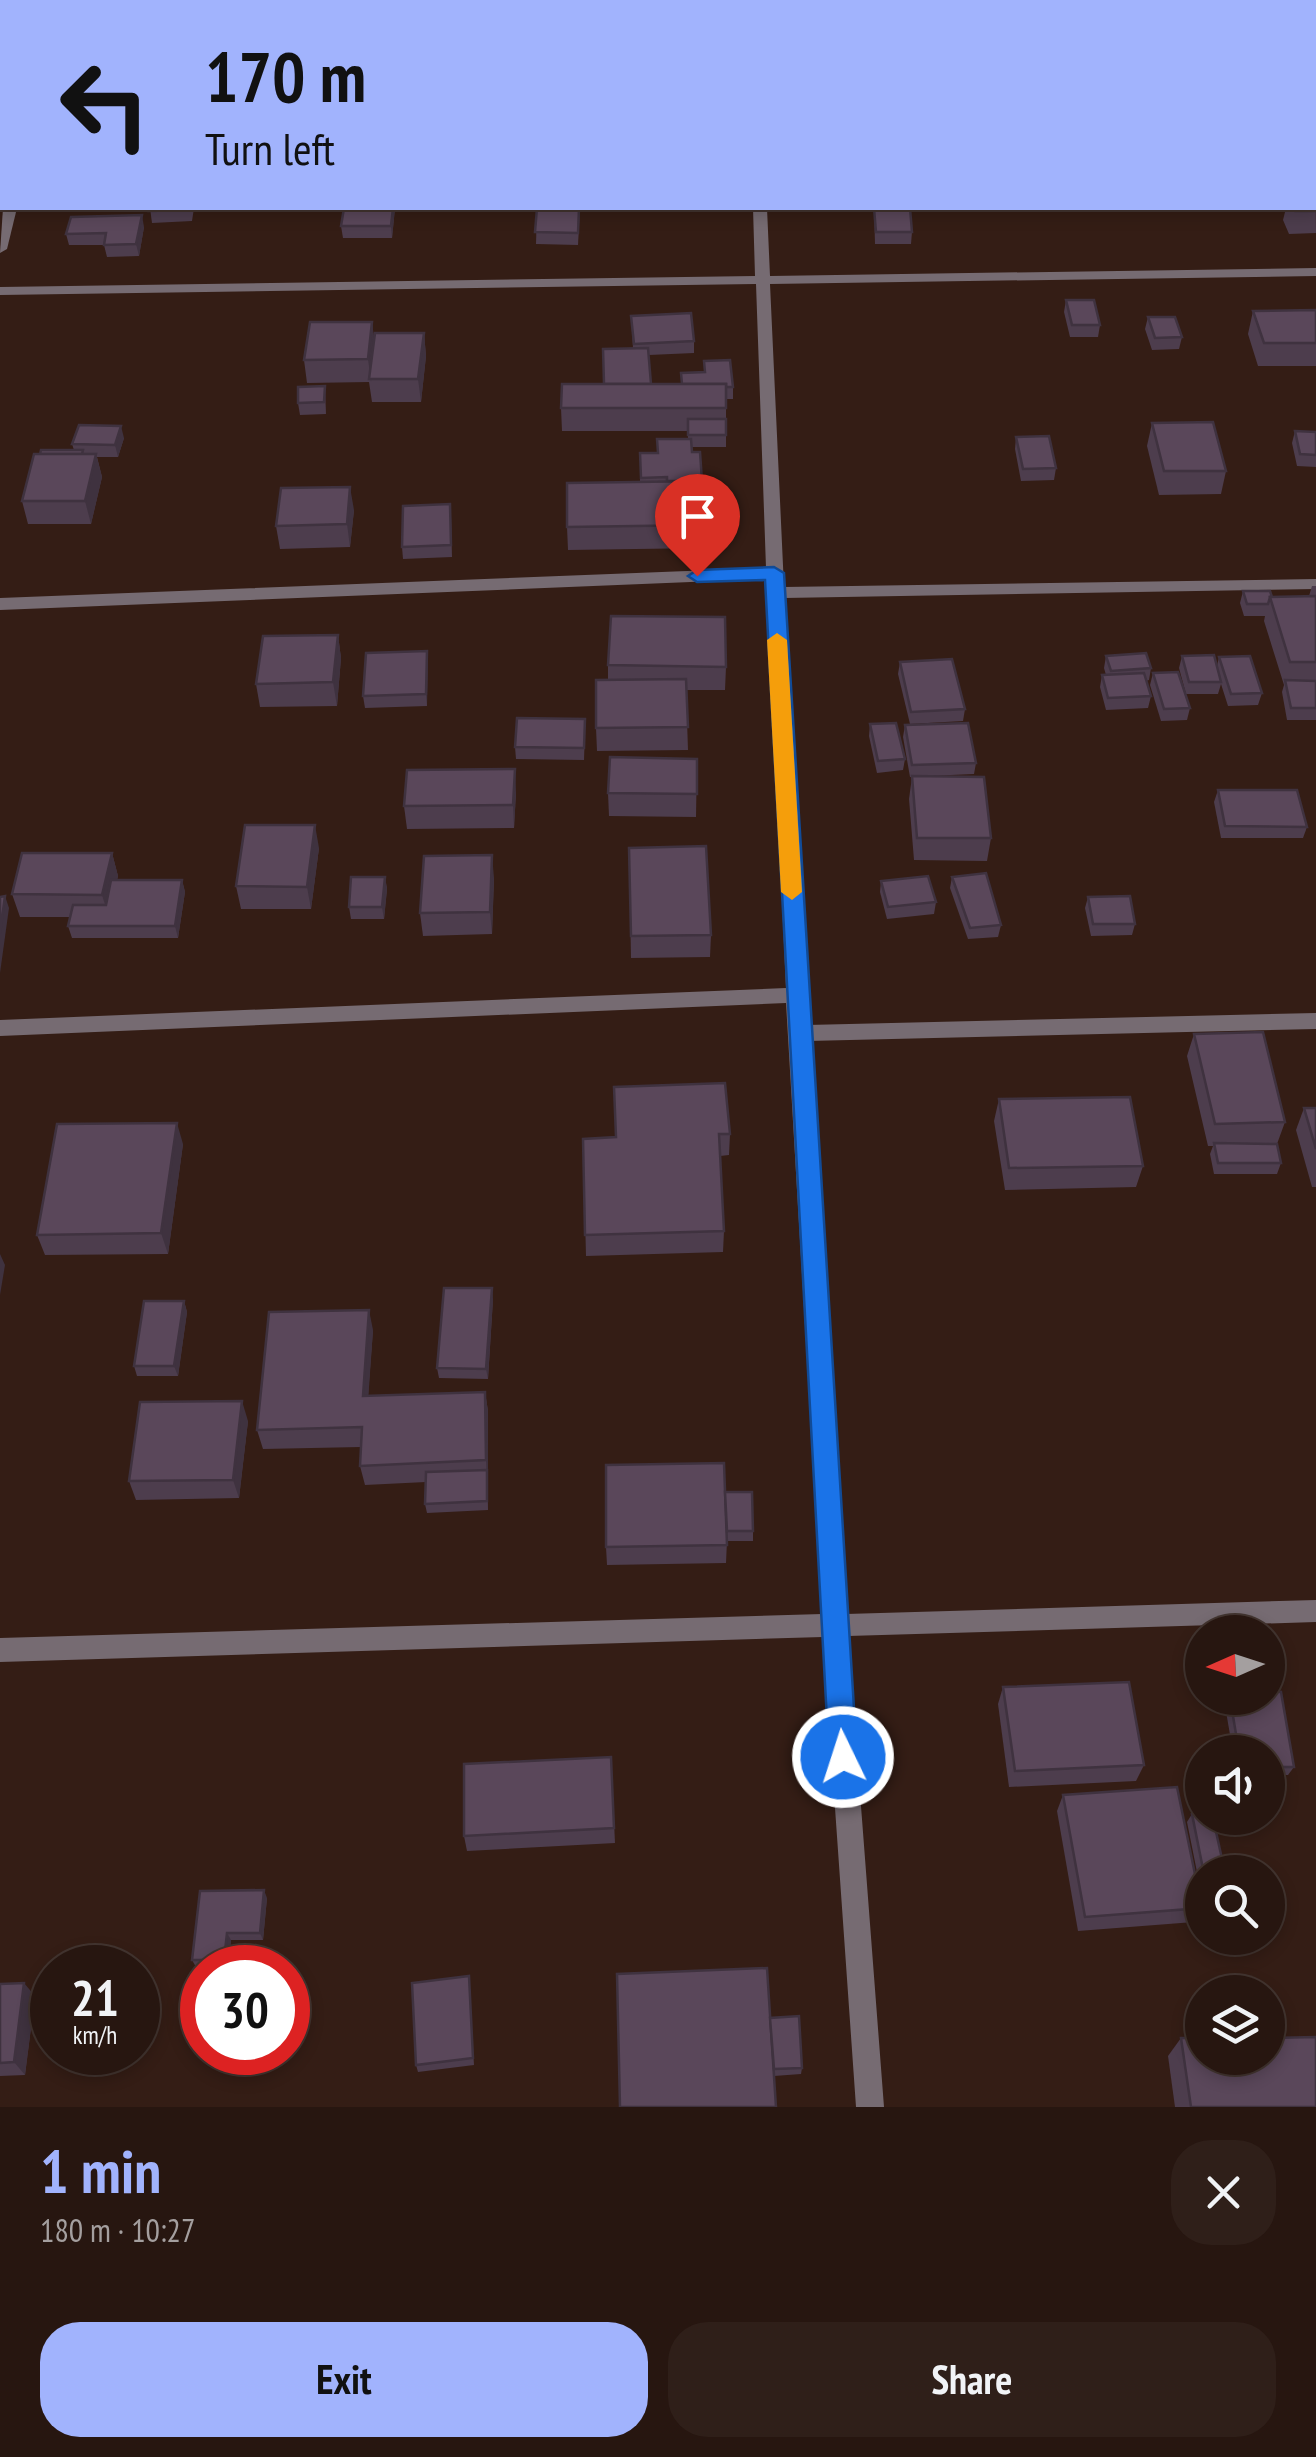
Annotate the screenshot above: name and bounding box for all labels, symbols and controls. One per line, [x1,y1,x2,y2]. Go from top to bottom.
text: 170 m [205,31,366,121]
icon: left [40,40,170,170]
text: Turn left [205,119,335,177]
pin [655,474,740,577]
icon: arrive [670,489,725,544]
north arrow [1185,1615,1285,1715]
map controls [1185,1615,1285,2075]
position arrow [791,1705,895,1809]
button: sound [1185,1735,1285,1835]
button: search [1185,1855,1285,1955]
speed limit sign: 30 [180,1945,310,2075]
text: 21 [71,1965,119,2030]
button: layers [1185,1975,1285,2075]
text: km/h [73,2019,117,2051]
text: 1 min [40,2132,161,2210]
button: close [1171,2140,1276,2245]
text: 180 m · 10:27 [40,2209,195,2251]
button: Exit [40,2322,648,2437]
button: Share [668,2322,1276,2437]

